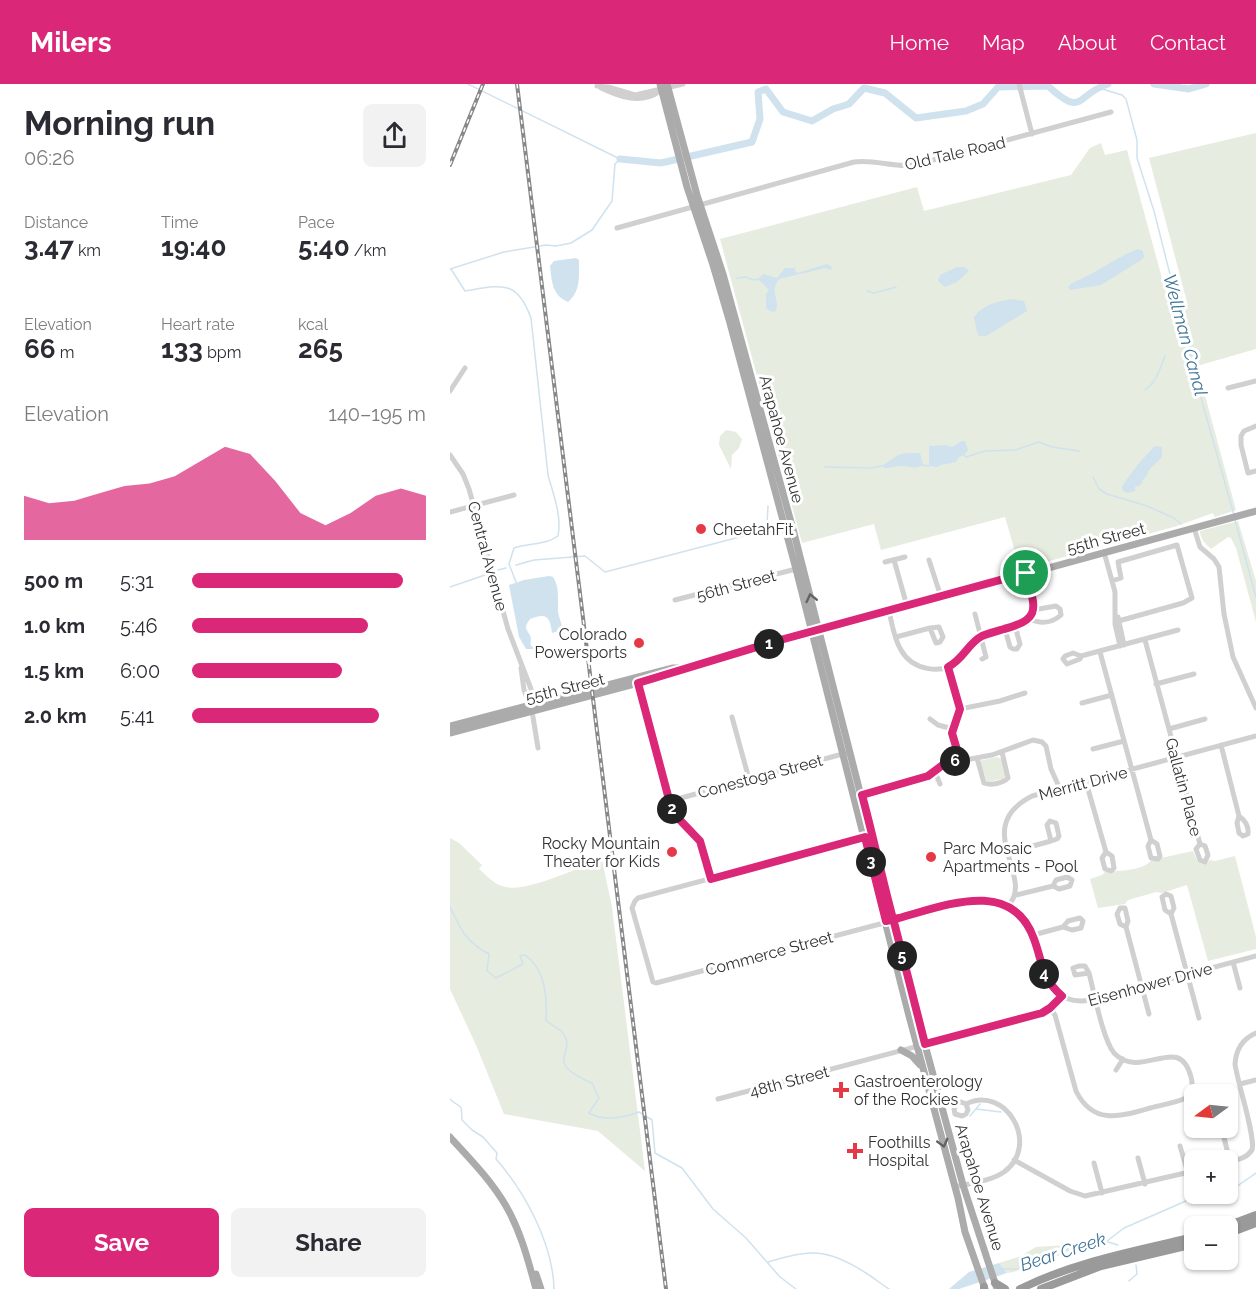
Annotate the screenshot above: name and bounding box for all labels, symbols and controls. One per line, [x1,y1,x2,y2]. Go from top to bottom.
text: Milers [30,26,112,59]
text: Home [890,30,949,55]
text: Map [982,30,1025,55]
text: About [1058,30,1117,55]
text: Contact [1150,30,1226,55]
text: Morning run [24,104,215,143]
button: share [363,104,426,167]
street label: Old Tale Road [903,133,1007,174]
text: 06:26 [24,146,75,170]
text: Distance [24,213,88,232]
text: Time [161,213,198,232]
text: Pace [298,213,335,232]
text: 3.47 [24,232,74,262]
text: 19:40 [161,232,226,262]
text: 5:40 [298,232,350,262]
text: km [74,241,101,260]
text: /km [350,241,387,260]
water label: Wellman Canal [1159,272,1212,398]
text: Elevation [24,315,92,334]
text: Heart rate [161,315,235,334]
text: kcal [298,315,328,334]
text: 66 [24,334,56,364]
text: 133 [161,334,203,364]
text: 265 [298,334,343,364]
text: m [56,343,74,362]
text: bpm [203,343,241,362]
street label: Arapahoe Avenue [755,373,808,505]
text: Elevation [24,402,109,426]
text: 140–195 m [328,402,426,426]
street label: Central Avenue [464,499,511,613]
street label: 55th Street [1065,519,1148,558]
place label: CheetahFit [713,520,794,539]
marker: CheetahFit [694,522,708,536]
pin [1000,547,1051,598]
icon: arrive [1009,556,1042,589]
street label: 56th Street [694,566,779,605]
text: 500 m [24,569,83,593]
text: 5:31 [120,569,154,593]
one-way arrow [805,593,818,603]
text: 1.0 km [24,614,85,638]
text: 5:46 [120,614,158,638]
place label: Colorado Powersports [534,625,627,662]
pin: 1 [754,629,784,659]
text: 1 [765,634,773,653]
marker: Colorado Powersports [632,636,646,650]
text: 1.5 km [24,659,84,683]
text: 6:00 [120,659,160,683]
street label: 55th Street [524,669,607,707]
text: 2.0 km [24,704,87,728]
text: 5:41 [120,704,154,728]
street label: Gallatin Place [1161,736,1206,838]
pin: 6 [940,746,970,776]
street label: Conestoga Street [695,750,825,802]
text: 6 [950,751,960,770]
street label: Merritt Drive [1037,763,1130,804]
pin: 2 [657,794,687,824]
text: 2 [667,799,677,818]
place label: Rocky Mountain Theater for Kids [542,834,660,871]
place label: Parc Mosaic Apartments - Pool [943,839,1079,876]
marker: Rocky Mountain Theater for Kids [665,845,679,859]
pin: 3 [856,847,886,877]
marker: Parc Mosaic Apartments - Pool [924,850,938,864]
text: 3 [867,852,875,871]
street label: Commerce Street [703,927,836,980]
pin: 5 [887,941,917,971]
text: 5 [898,946,906,965]
pin: 4 [1029,959,1059,989]
street label: Eisenhower Drive [1086,959,1214,1010]
text: 4 [1039,964,1049,983]
street label: 48th Street [747,1062,831,1101]
place label: Gastroenterology of the Rockies [854,1072,983,1109]
marker: Gastroenterology of the Rockies [832,1081,850,1099]
north arrow [1184,1084,1238,1138]
map controls [1184,1084,1238,1270]
street label: Arapahoe Avenue [951,1121,1008,1253]
place label: Foothills Hospital [868,1133,931,1170]
one-way arrow [936,1137,948,1148]
marker: Foothills Hospital [846,1142,864,1160]
button: + [1184,1150,1238,1204]
button: Save [24,1208,219,1277]
button: Share [231,1208,426,1277]
button: − [1184,1216,1238,1270]
water label: Bear Creek [1017,1228,1109,1275]

